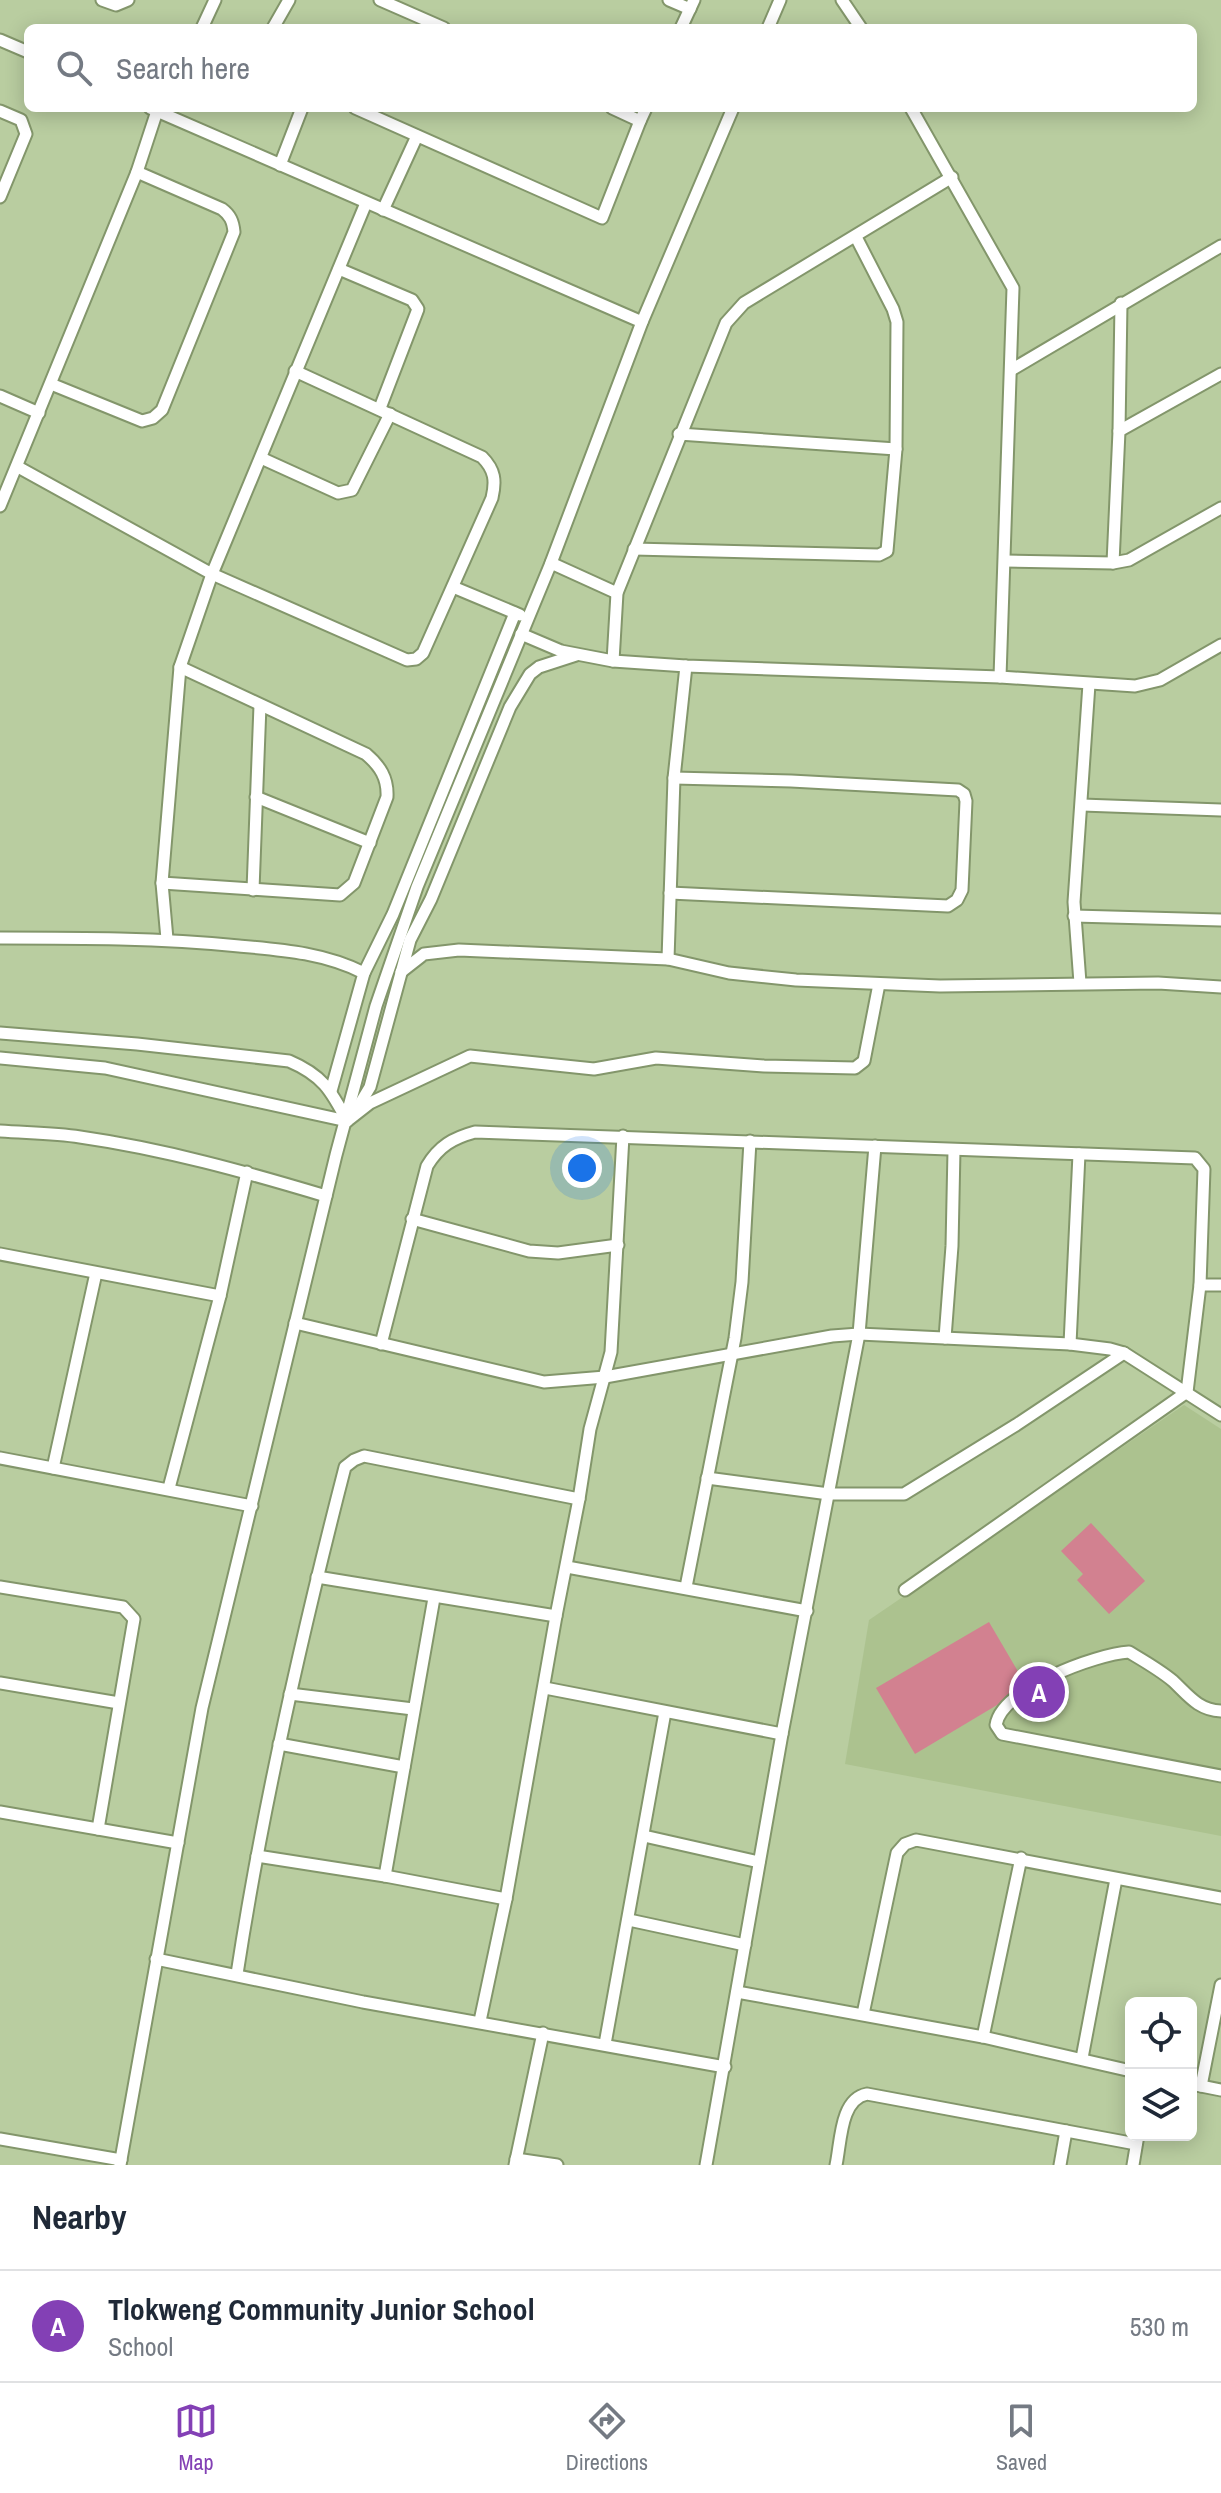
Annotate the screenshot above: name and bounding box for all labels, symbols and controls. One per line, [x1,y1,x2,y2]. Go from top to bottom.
search box [24,24,1197,112]
icon: search [52,46,96,90]
text: Search here [116,48,250,88]
your location [562,1148,602,1188]
pin: A [1013,1662,1065,1722]
map controls [1125,1997,1197,2141]
button: locate [1125,1997,1197,2069]
button: layers [1125,2069,1197,2141]
text: Nearby [32,2194,127,2240]
text: Tlokweng Community Junior School [108,2289,534,2329]
text: A [50,2309,66,2344]
text: 530 m [1130,2309,1189,2344]
text: School [108,2329,173,2364]
tab: Map [174,2399,218,2477]
tab: Directions [566,2399,648,2477]
tab: Saved [996,2399,1047,2477]

